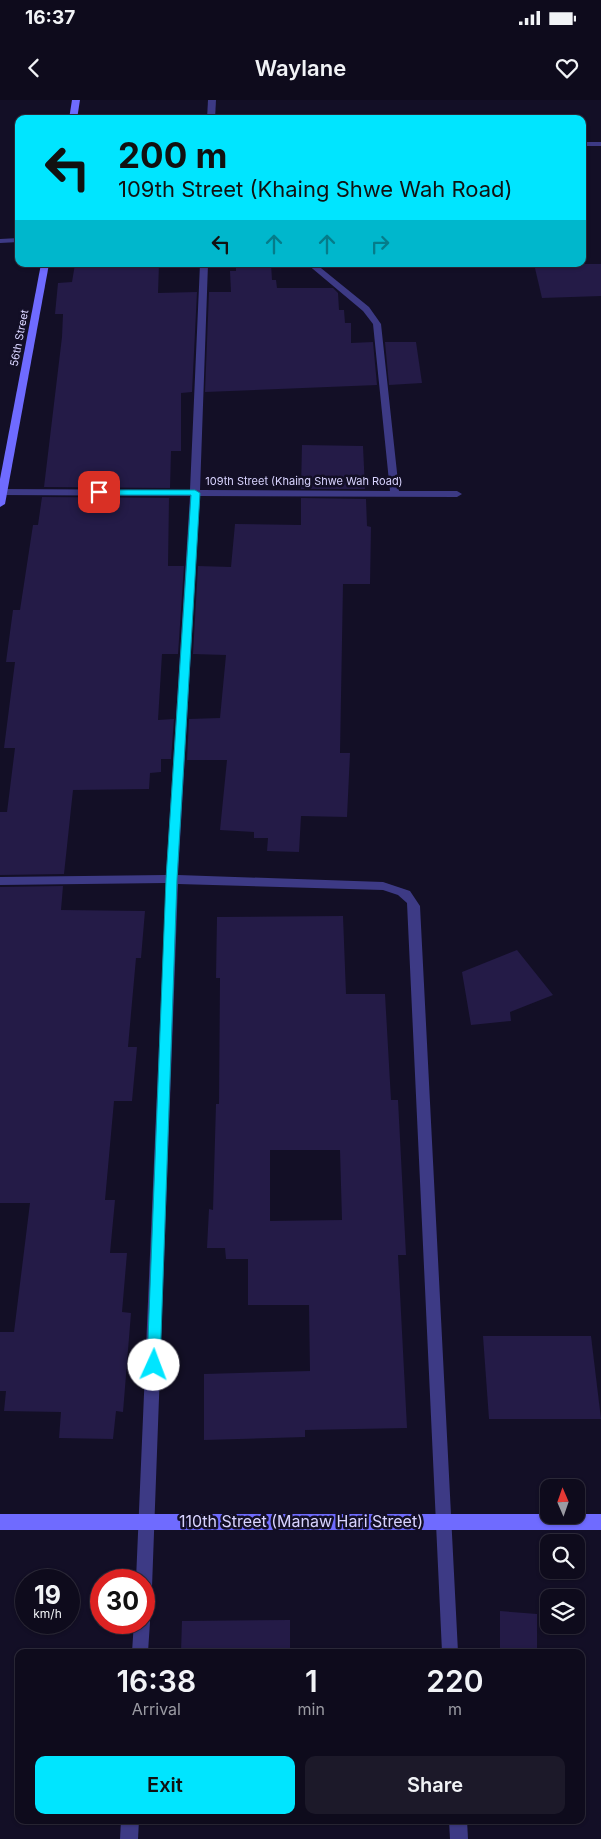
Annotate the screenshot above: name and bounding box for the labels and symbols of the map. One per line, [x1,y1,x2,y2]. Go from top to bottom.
street label: 56th Street [7,308,31,368]
pin [78,471,120,513]
street label: 109th Street (Khaing Shwe Wah Road) [205,474,403,488]
position arrow [127,1338,179,1390]
north arrow [540,1479,585,1524]
street label: 110th Street (Manaw Hari Street) [179,1511,423,1531]
speed limit sign: 30 [90,1569,155,1634]

